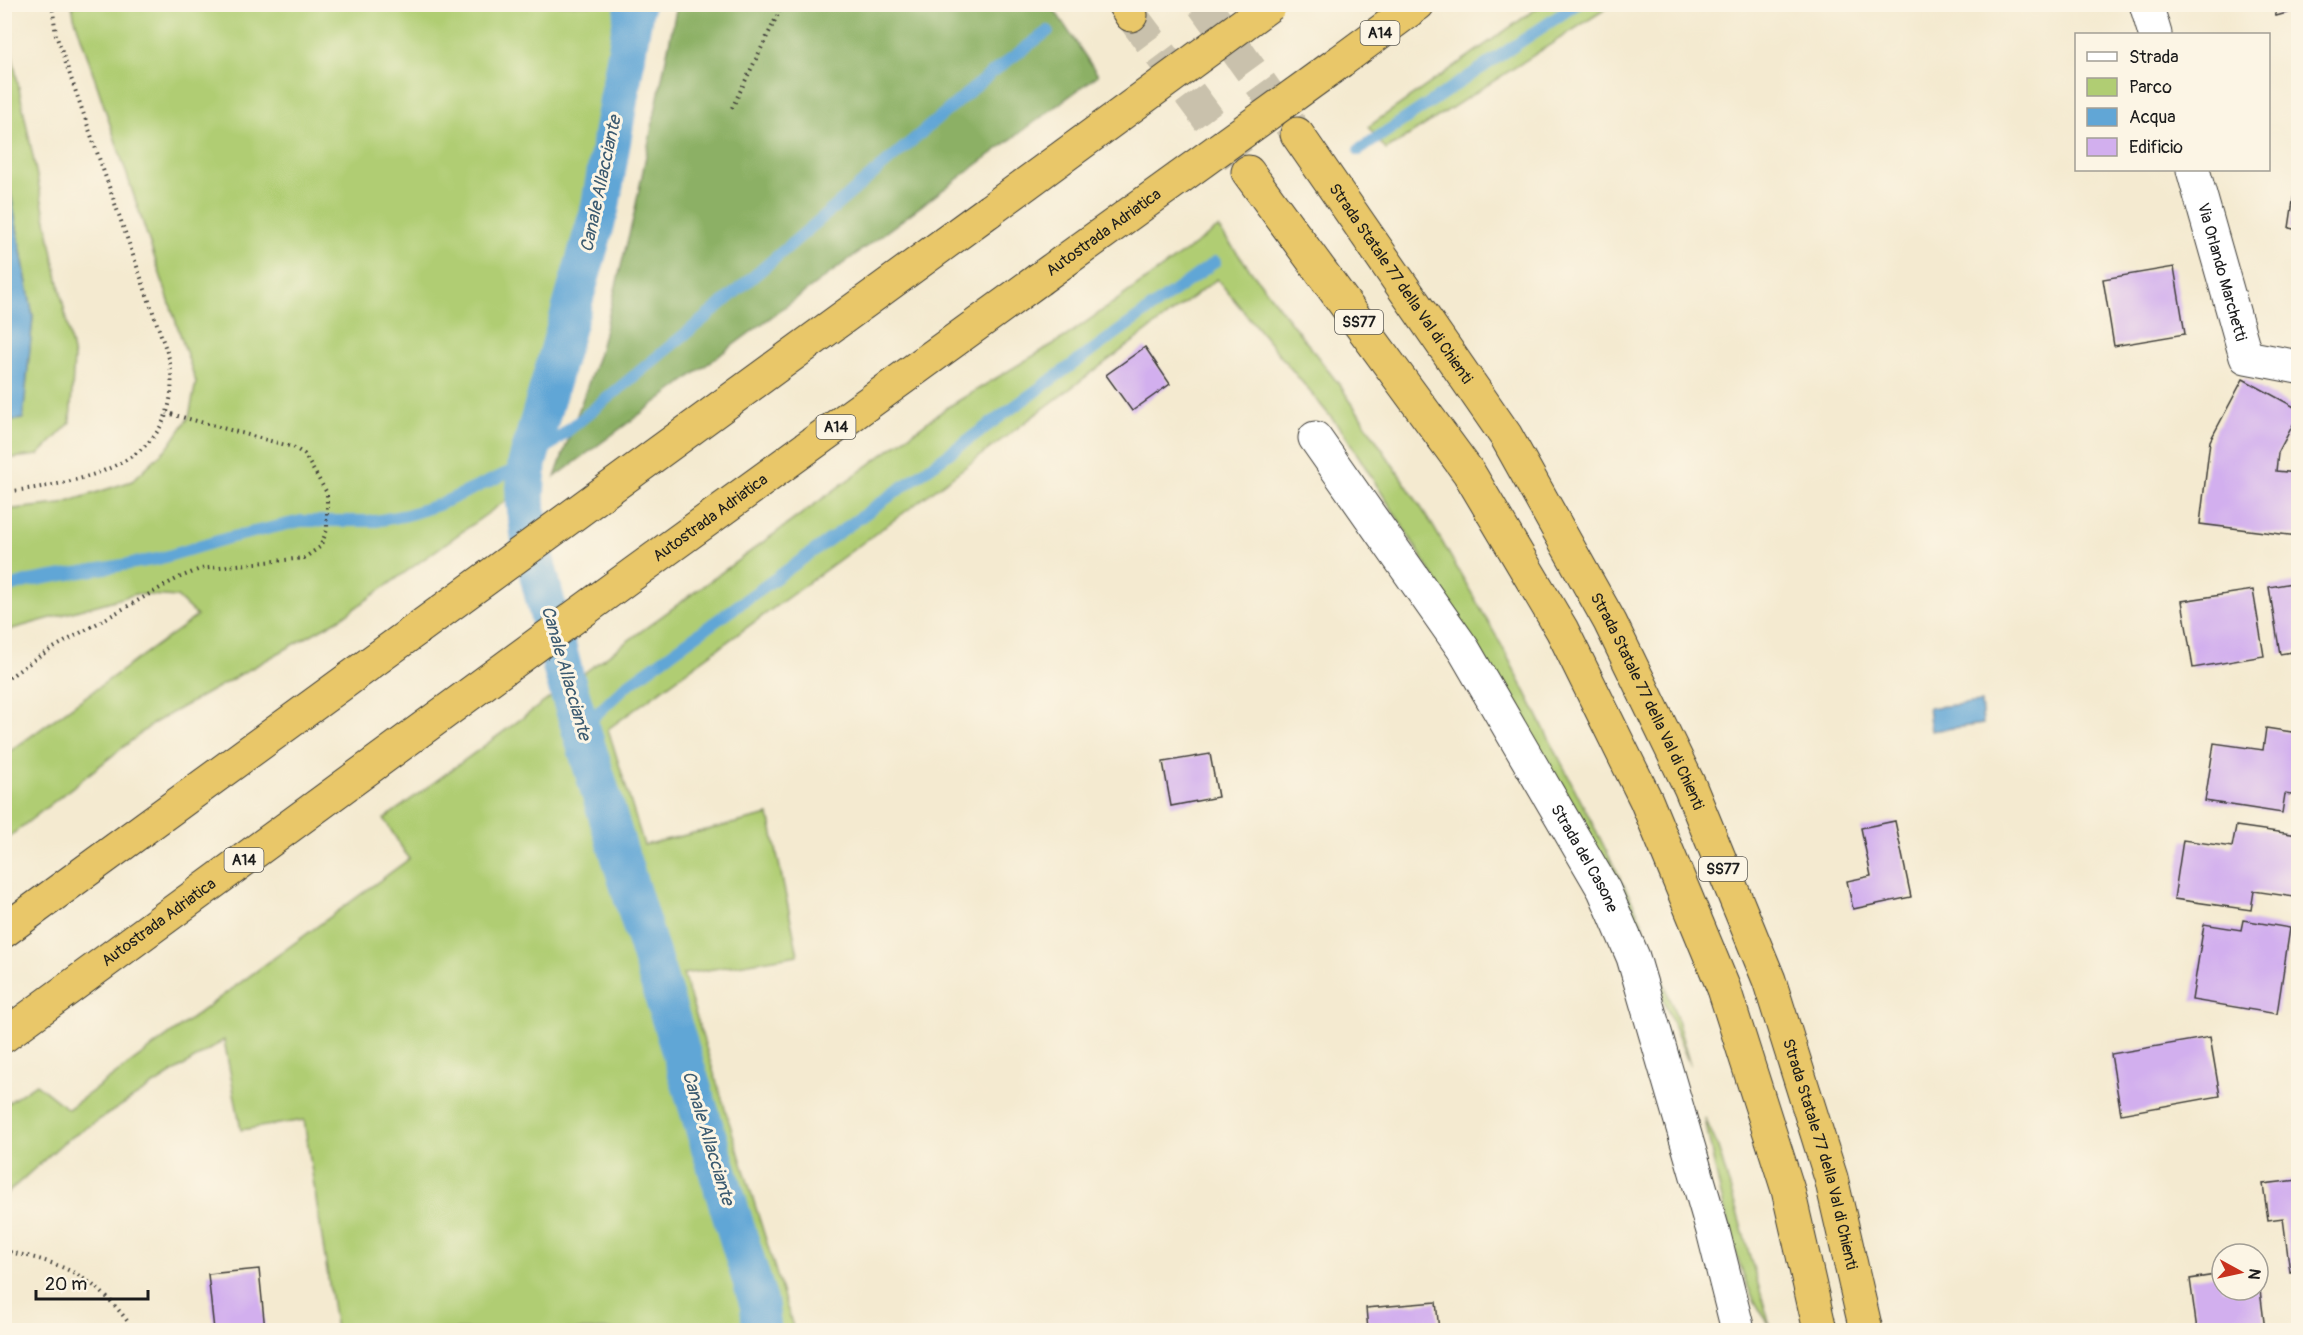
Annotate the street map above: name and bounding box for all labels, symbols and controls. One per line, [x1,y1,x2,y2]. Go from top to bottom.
road number: A14 [1360,21,1400,45]
legend [2075,33,2270,171]
text: Strada [2129,46,2179,69]
text: Parco [2129,76,2172,99]
text: Acqua [2129,106,2176,129]
water label: Canale Allacciante [575,112,627,254]
text: Edificio [2129,136,2183,159]
street label: Strada Statale 77 della Val di Chienti [1324,180,1477,388]
street label: Autostrada Adriatica [1042,184,1165,281]
street label: Via Orlando Marchetti [2193,201,2251,344]
road number: SS77 [1335,310,1383,334]
road number: A14 [816,415,856,439]
street label: Autostrada Adriatica [649,469,772,566]
street label: Strada Statale 77 della Val di Chienti [1586,589,1708,813]
water label: Canale Allacciante [536,603,597,745]
street label: Strada del Casone [1546,801,1623,916]
road number: A14 [224,848,264,872]
road number: SS77 [1699,857,1747,881]
street label: Autostrada Adriatica [98,874,220,971]
street label: Strada Statale 77 della Val di Chienti [1778,1036,1862,1272]
water label: Canale Allacciante [677,1068,740,1210]
north arrow [2210,1242,2270,1302]
scale bar [36,1263,148,1301]
text: N [2243,1267,2265,1281]
text: 20 m [45,1273,87,1296]

